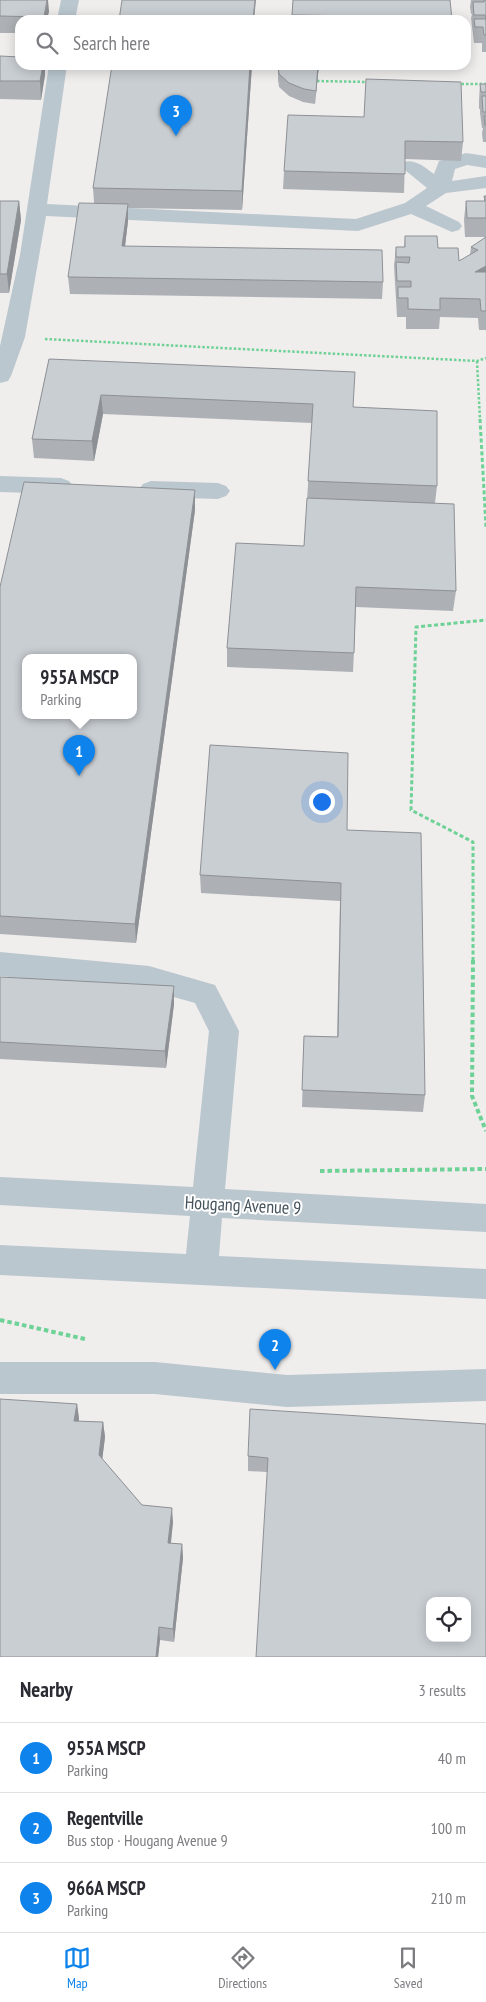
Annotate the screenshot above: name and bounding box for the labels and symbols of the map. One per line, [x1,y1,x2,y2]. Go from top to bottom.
pin: 3 [160,95,192,136]
pin: 1 [63,735,95,776]
your location [309,789,335,815]
street label: Hougang Avenue 9 [184,1190,302,1220]
pin: 2 [259,1329,291,1370]

